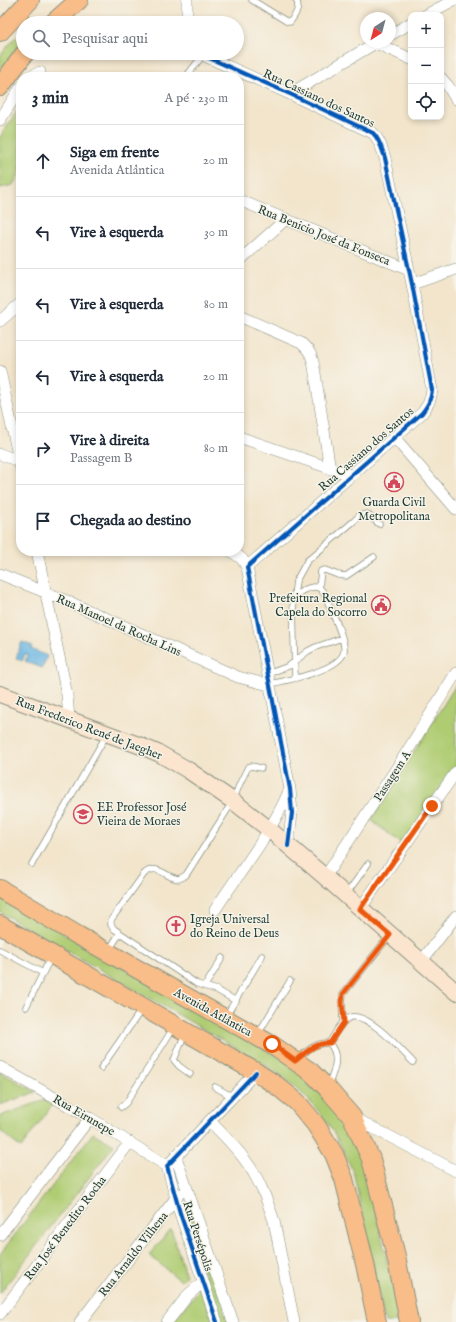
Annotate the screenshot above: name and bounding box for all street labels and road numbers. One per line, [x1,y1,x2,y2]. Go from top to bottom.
street label: Rua Cassiano dos Santos [261,66,377,131]
street label: Rua Benicio José da Fonseca [255,202,393,270]
street label: Rua Cassiano dos Santos [316,404,417,495]
street label: Rua Manoel da Rocha Lins [54,591,184,660]
street label: Rua Frederico René de Jaegher [13,694,165,765]
street label: Passagem A [370,747,415,805]
street label: Avenida Atlântica [170,984,255,1040]
street label: Rua Eirunepe [50,1092,118,1140]
street label: Rua José Benedito Rocha [21,1172,111,1284]
street label: Rua Persépolis [178,1199,216,1274]
street label: Rua Arnaldo Vilhena [96,1208,172,1300]

